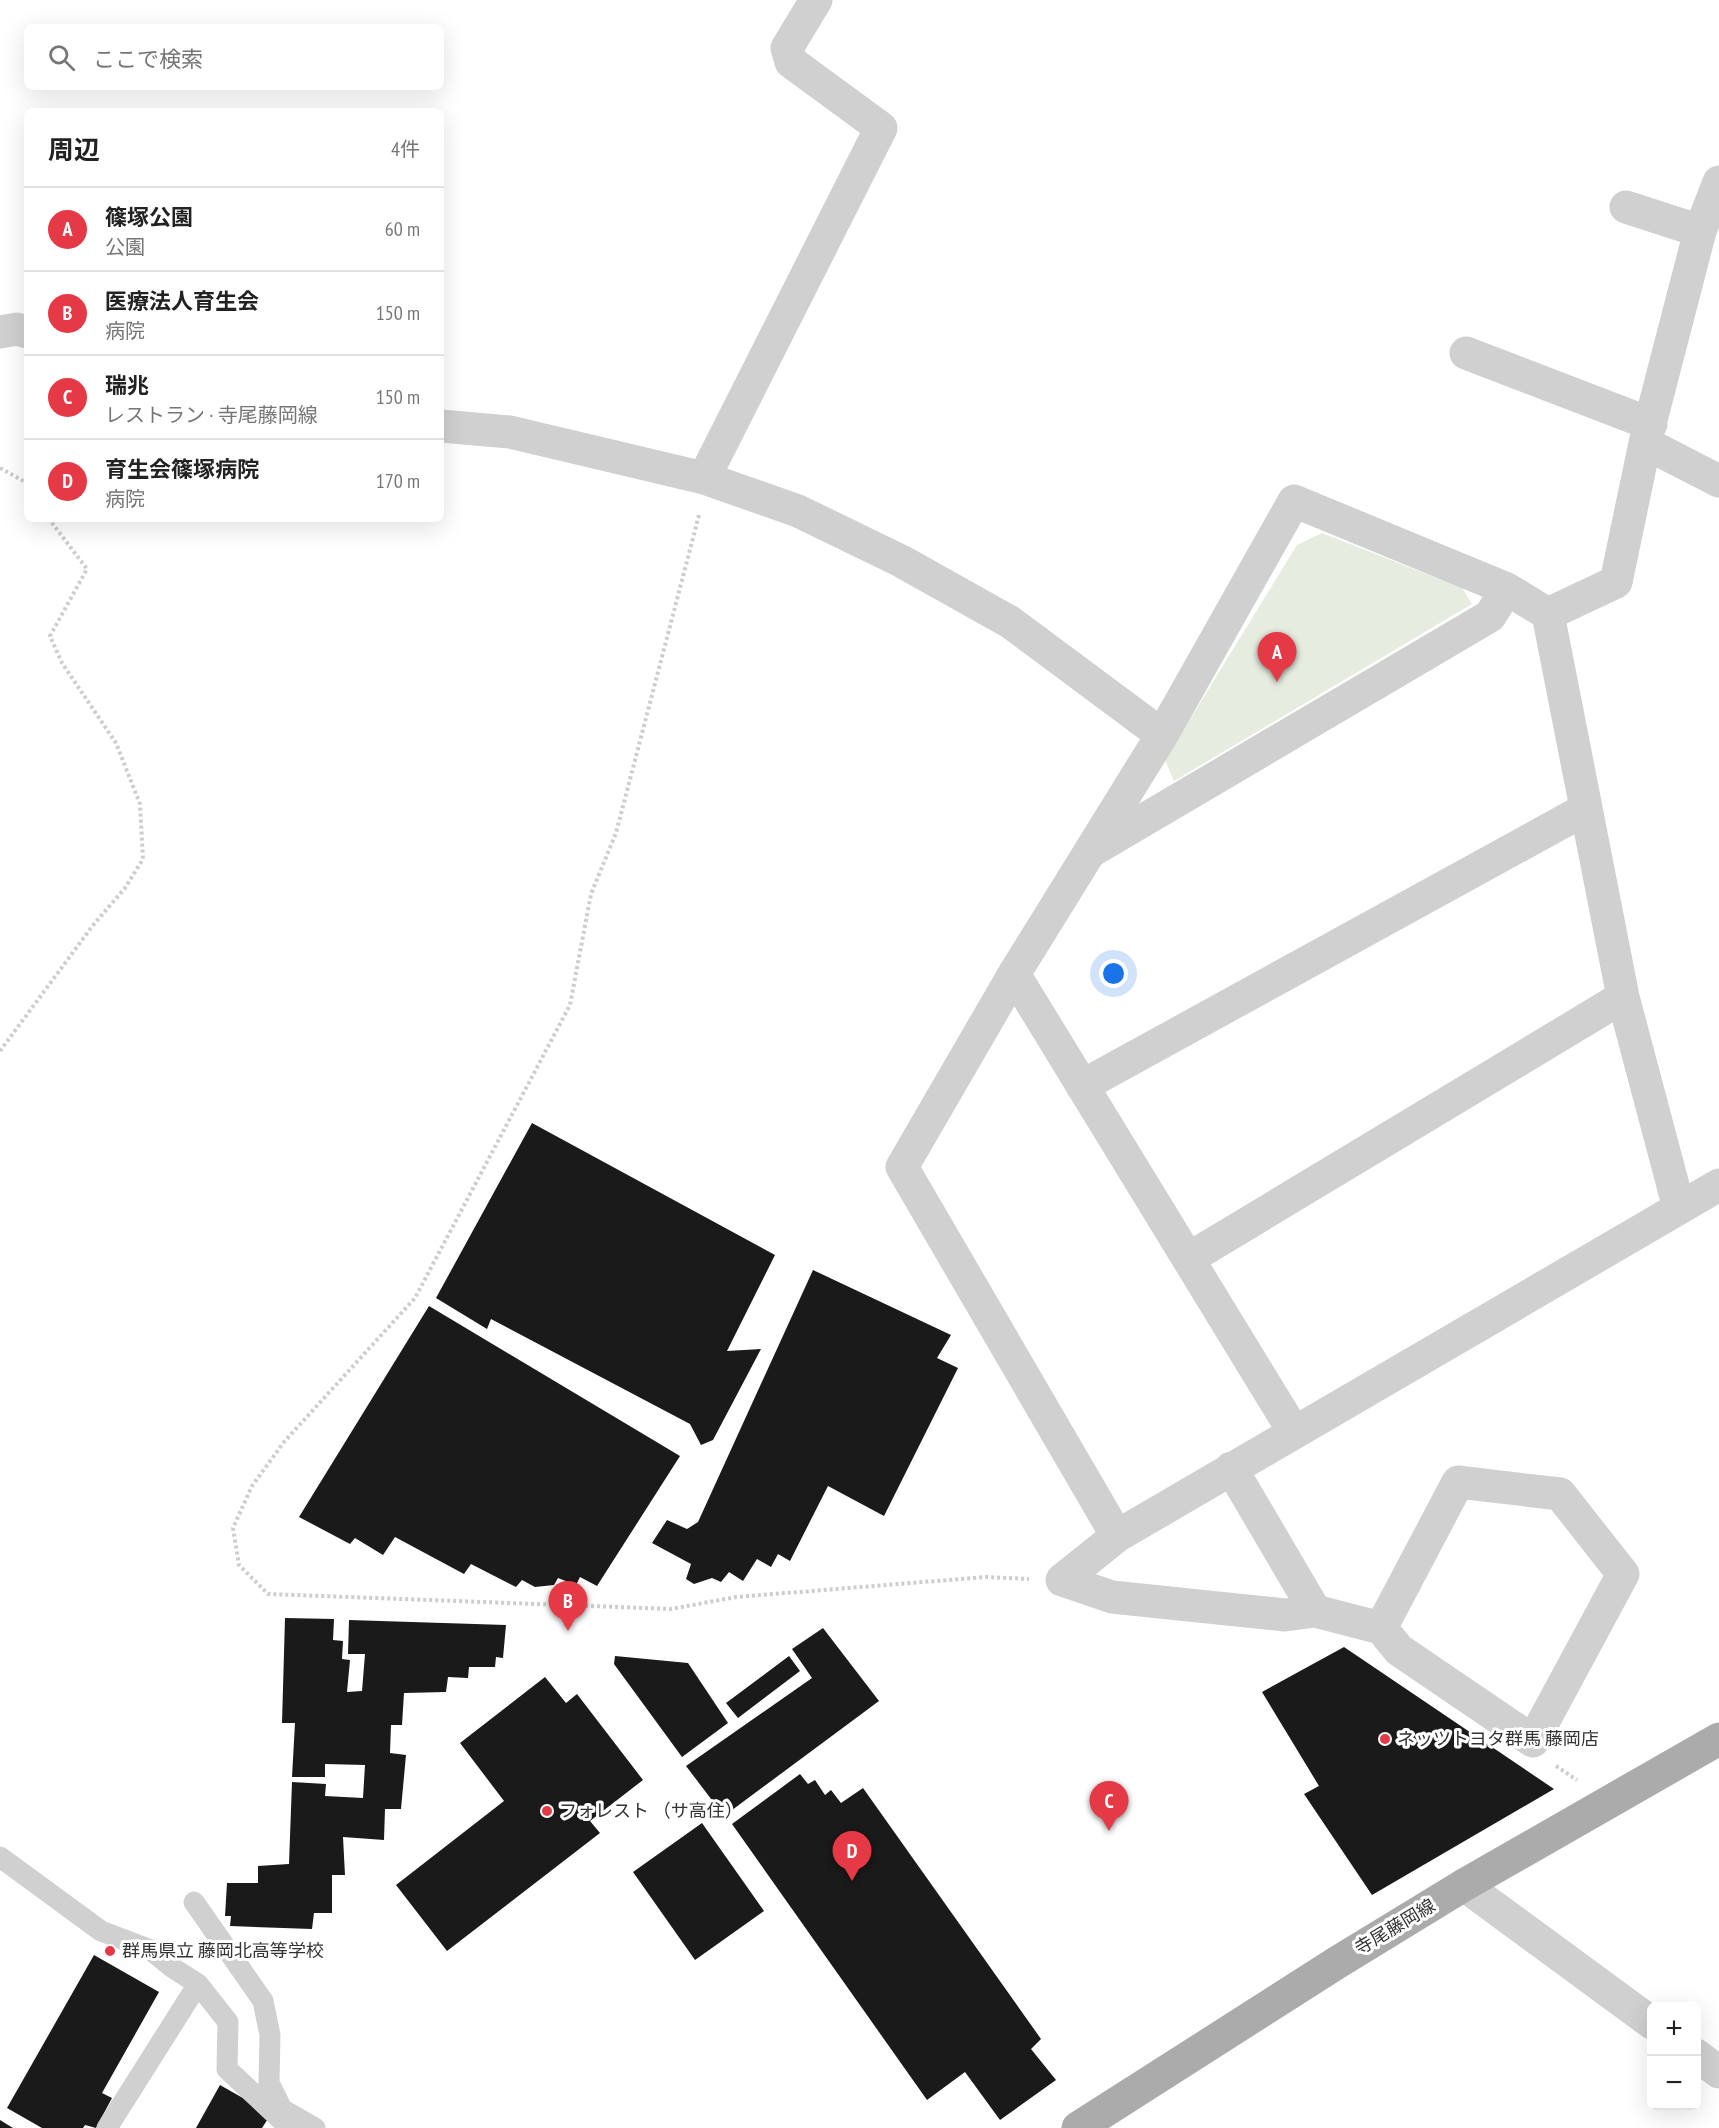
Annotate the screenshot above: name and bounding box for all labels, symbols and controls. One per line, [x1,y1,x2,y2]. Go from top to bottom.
search box [24,24,444,90]
icon: search [45,41,78,74]
text: ここで検索 [93,45,203,73]
text: 周辺 [48,133,100,166]
text: 4件 [391,136,420,162]
text: 篠塚公園 [105,203,193,231]
text: A [62,216,73,242]
text: 60 m [385,216,420,242]
text: 公園 [105,234,145,260]
text: 医療法人育生会 [105,287,259,315]
text: B [63,300,72,326]
text: 150 m [376,300,420,326]
text: 病院 [105,318,145,344]
text: 瑞兆 [105,371,149,399]
text: C [63,384,72,410]
text: 150 m [376,384,420,410]
text: レストラン · 寺尾藤岡線 [105,402,318,428]
text: 育生会篠塚病院 [105,455,259,483]
text: D [62,468,73,494]
text: 170 m [376,468,420,494]
text: 病院 [105,486,145,512]
pin: A [1258,632,1296,682]
your location [1099,959,1128,988]
pin: B [548,1582,588,1631]
place label: ネッツトヨタ群馬 藤岡店 [1397,1727,1599,1750]
marker: ネッツトヨタ群馬 藤岡店 [1378,1732,1392,1746]
pin: C [1090,1782,1128,1831]
place label: フォレスト （サ高住） [559,1799,743,1822]
marker: フォレスト （サ高住） [540,1804,554,1818]
pin: D [832,1832,872,1881]
street label: 寺尾藤岡線 [1350,1894,1439,1960]
place label: 群馬県立 藤岡北高等学校 [122,1939,324,1962]
marker: 群馬県立 藤岡北高等学校 [103,1944,117,1958]
map controls [1647,2002,1701,2110]
button: + [1647,2002,1701,2056]
button: − [1647,2056,1701,2110]

